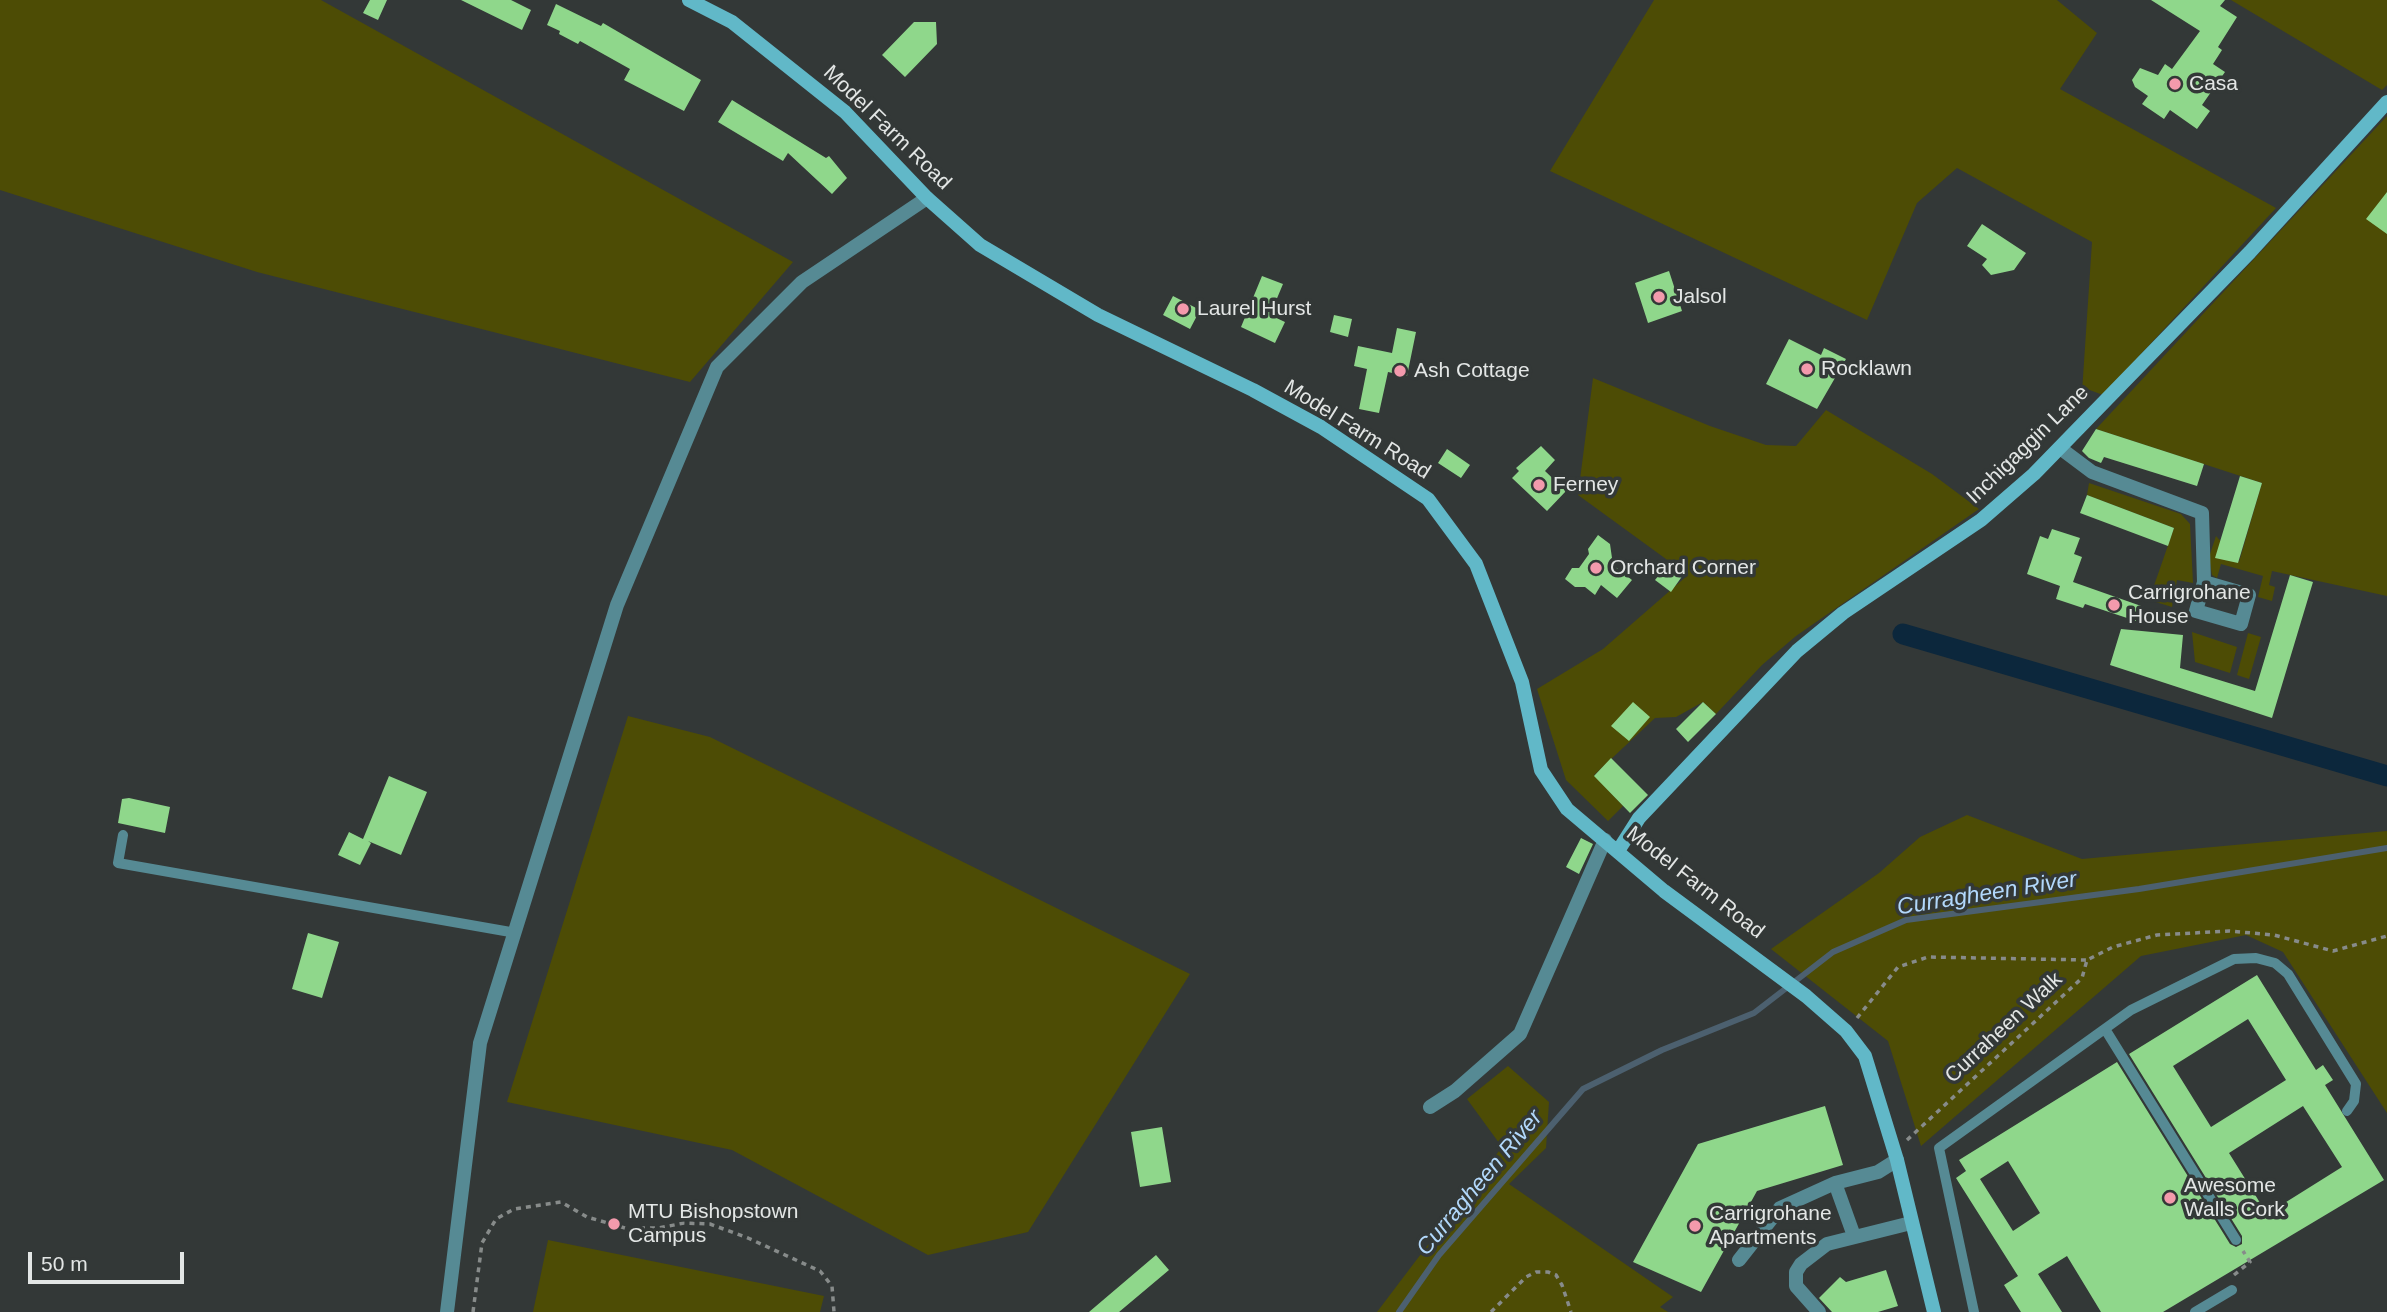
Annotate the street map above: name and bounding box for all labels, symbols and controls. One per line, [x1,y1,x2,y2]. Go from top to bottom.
street label: Model Farm Road [818,61,956,195]
place label: Casa [2189,71,2238,97]
marker: Casa [2167,76,2183,92]
place label: Jalsol [1673,284,1727,310]
marker: Jalsol [1651,289,1667,305]
place label: Laurel Hurst [1197,296,1311,322]
marker: Laurel Hurst [1175,301,1191,317]
place label: Rocklawn [1821,356,1912,382]
place label: Ash Cottage [1414,358,1530,384]
marker: Rocklawn [1799,361,1815,377]
marker: Ash Cottage [1392,363,1408,379]
street label: Model Farm Road [1279,375,1435,485]
street label: Inchigaggin Lane [1962,380,2094,510]
place label: Ferney [1553,472,1618,498]
marker: Ferney [1531,477,1547,493]
place label: Orchard Corner [1610,555,1756,581]
marker: Orchard Corner [1588,560,1604,576]
place label: Carrigrohane House [2128,580,2251,630]
marker: Carrigrohane House [2106,597,2122,613]
street label: Model Farm Road [1621,821,1769,945]
water label: Curragheen River [1895,866,2079,922]
street label: Curraheen Walk [1940,967,2068,1089]
water label: Curragheen River [1411,1105,1549,1261]
place label: Awesome Walls Cork [2184,1173,2285,1223]
marker: Awesome Walls Cork [2162,1190,2178,1206]
place label: MTU Bishopstown Campus [628,1199,798,1249]
place label: Carrigrohane Apartments [1709,1201,1832,1251]
marker: MTU Bishopstown Campus [606,1216,622,1232]
marker: Carrigrohane Apartments [1687,1218,1703,1234]
scale bar [32,1238,187,1282]
text: 50 m [41,1252,88,1275]

